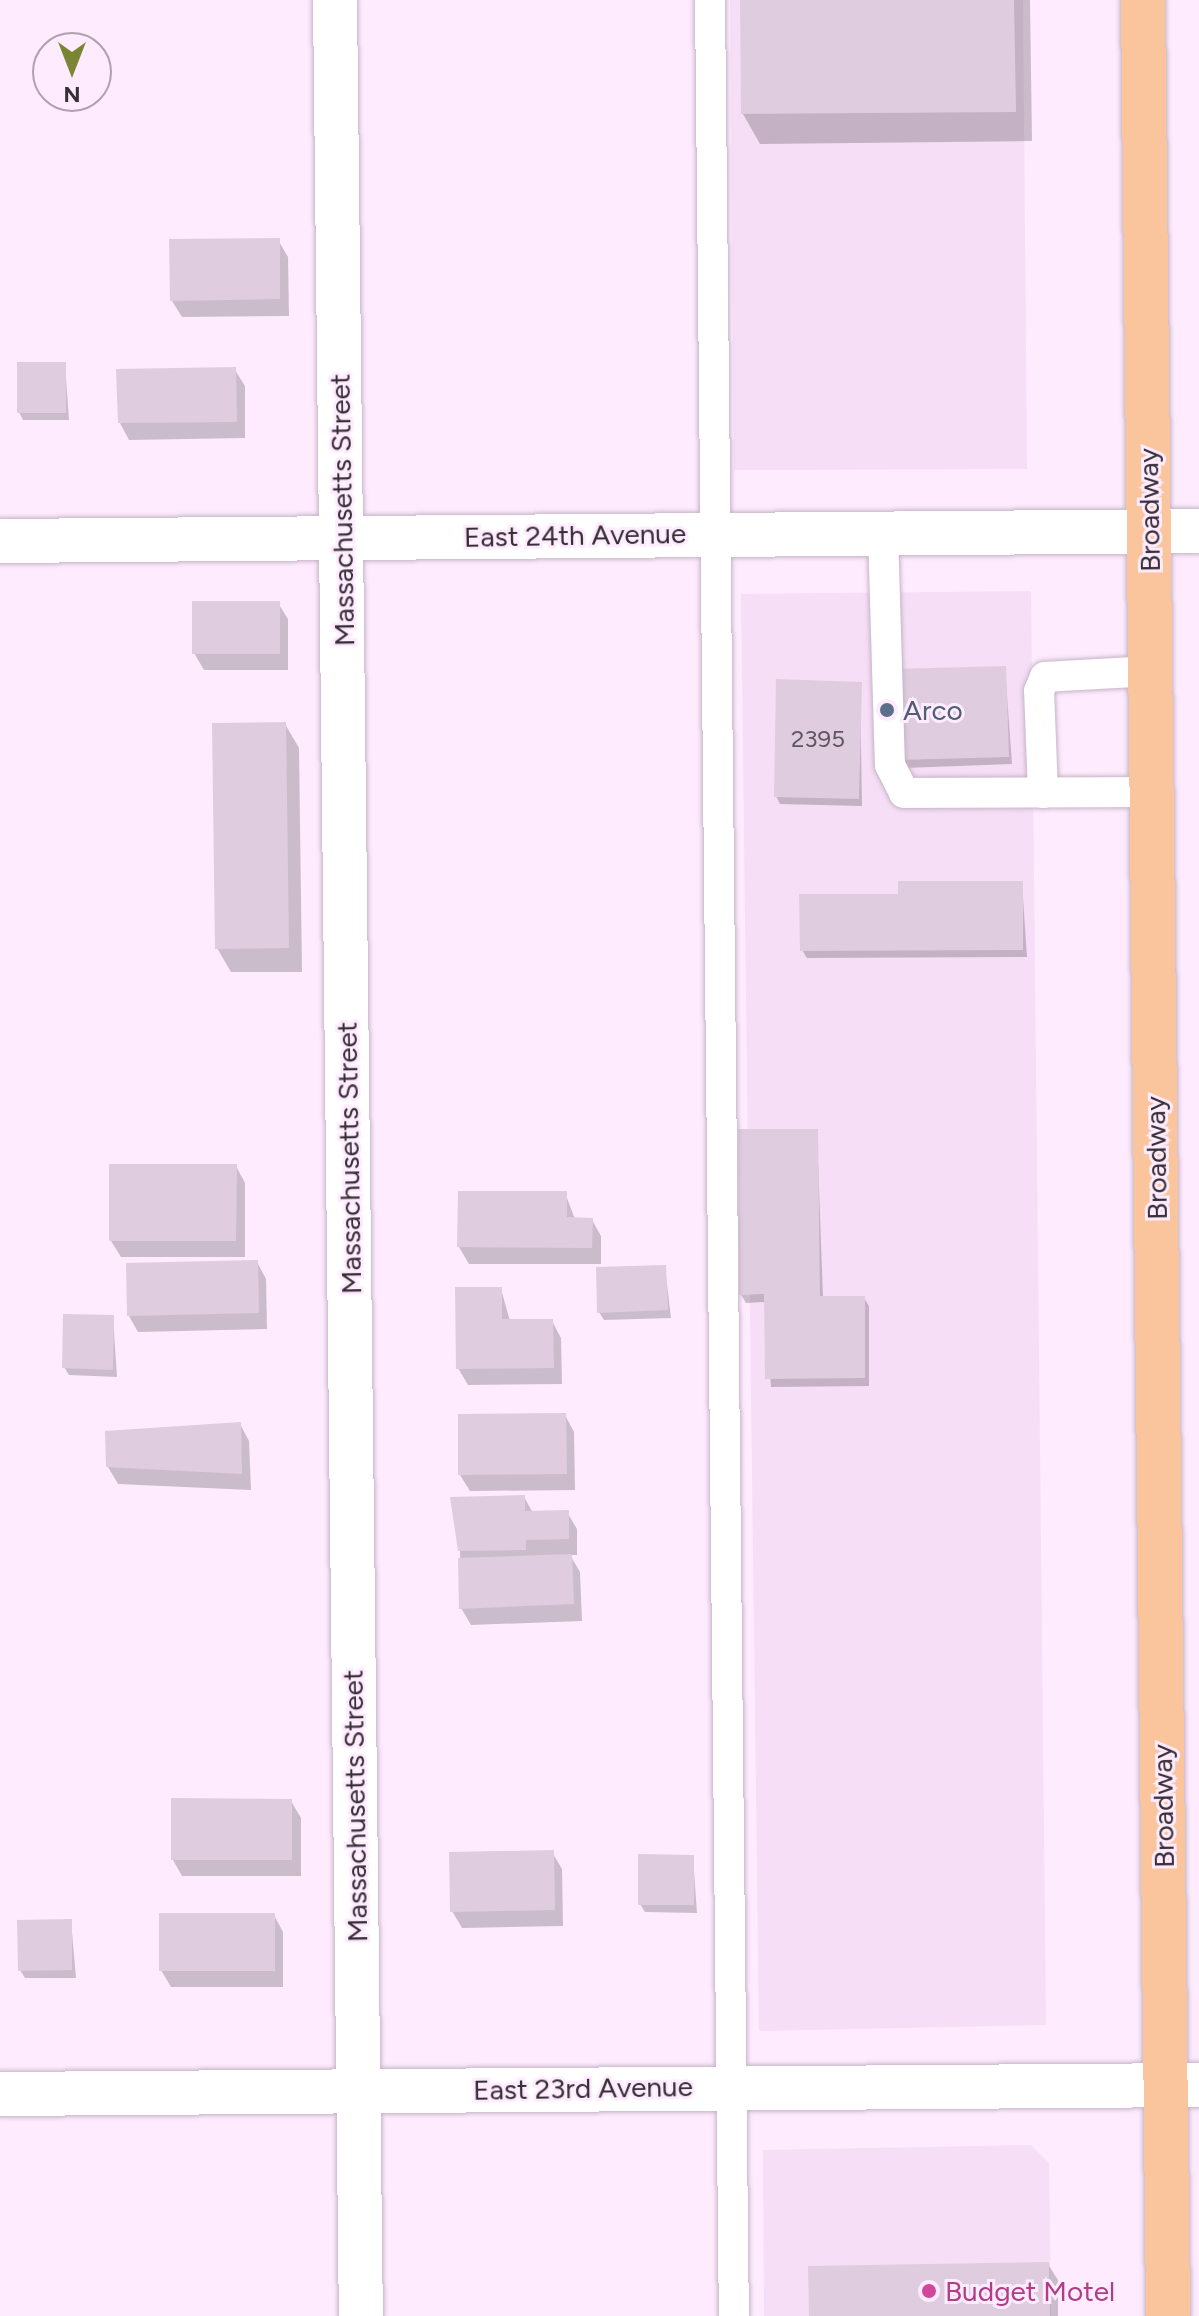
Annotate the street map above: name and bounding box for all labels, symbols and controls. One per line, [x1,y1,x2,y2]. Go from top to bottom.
north arrow [32,32,112,112]
text: N [64,81,81,108]
street label: Massachusetts Street [323,373,361,647]
street label: Broadway [1131,448,1167,572]
street label: East 24th Avenue [464,516,686,554]
place label: Arco [903,693,963,727]
marker: Arco [878,701,896,719]
house number: 2395 [791,725,845,753]
street label: Massachusetts Street [330,1021,368,1295]
street label: Broadway [1138,1096,1174,1220]
street label: Massachusetts Street [336,1669,374,1943]
street label: Broadway [1145,1744,1181,1868]
street label: East 23rd Avenue [473,2069,693,2107]
place label: Budget Motel [945,2274,1115,2308]
marker: Budget Motel [920,2282,938,2300]

